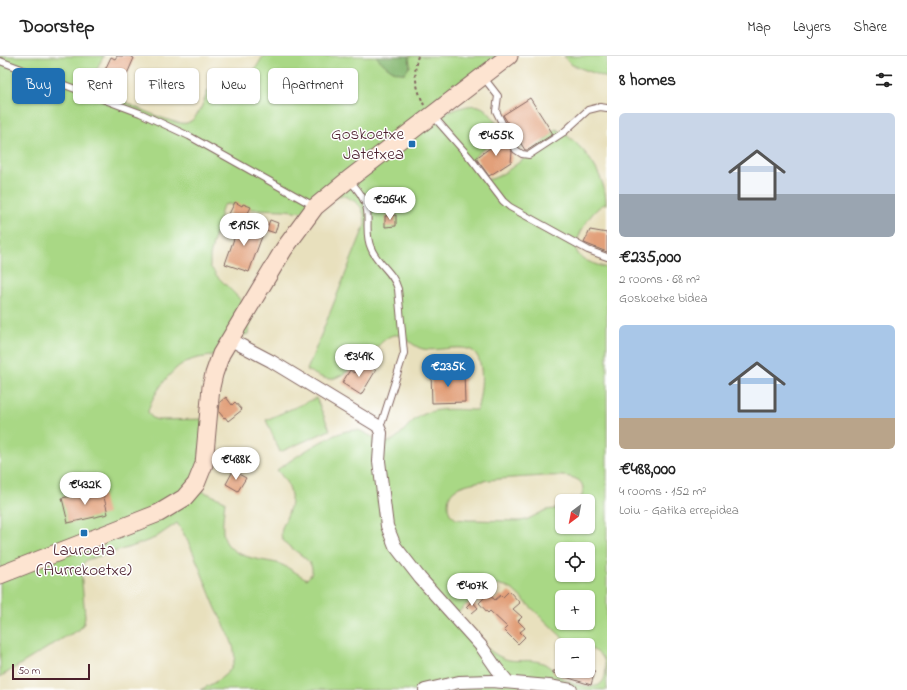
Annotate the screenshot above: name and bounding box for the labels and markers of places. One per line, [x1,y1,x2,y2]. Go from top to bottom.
place label: Goskoetxe Jatetxea [331,122,404,167]
pin: €455K [468,123,524,157]
marker: Goskoetxe Jatetxea [407,139,417,149]
pin: €264K [362,187,418,221]
pin: €195K [216,213,272,247]
pin: €349K [331,344,387,378]
pin: €235K [420,354,476,388]
pin: €488K [208,447,264,481]
pin: €432K [57,472,113,506]
marker: Lauroeta (Aurrekoetxe) [79,528,89,538]
place label: Lauroeta (Aurrekoetxe) [36,538,132,583]
pin: €407K [444,573,500,607]

